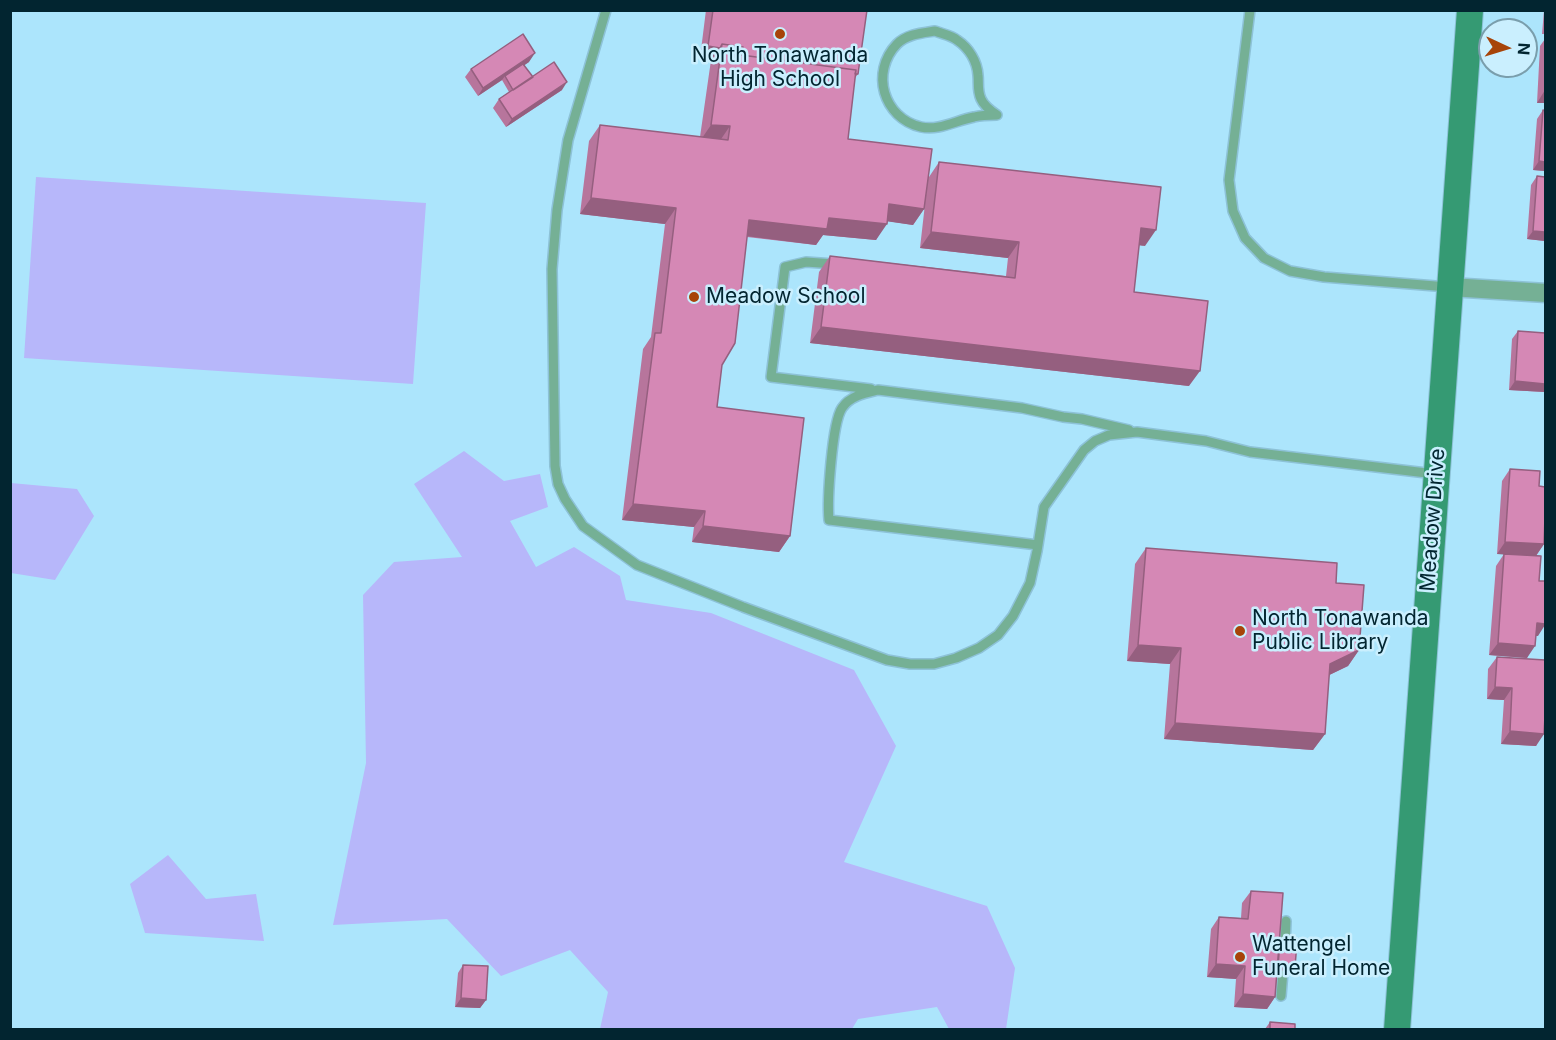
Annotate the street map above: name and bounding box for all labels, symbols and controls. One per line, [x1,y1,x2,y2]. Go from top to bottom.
north arrow [1478,18,1538,78]
marker: North Tonawanda High School [773,27,787,41]
text: N [1514,42,1534,56]
place label: North Tonawanda High School [692,43,868,93]
place label: Meadow School [706,284,866,310]
marker: Meadow School [687,290,701,304]
street label: Meadow Drive [1415,448,1451,592]
place label: North Tonawanda Public Library [1252,606,1429,656]
marker: North Tonawanda Public Library [1233,624,1247,638]
place label: Wattengel Funeral Home [1252,932,1390,982]
marker: Wattengel Funeral Home [1233,950,1247,964]

